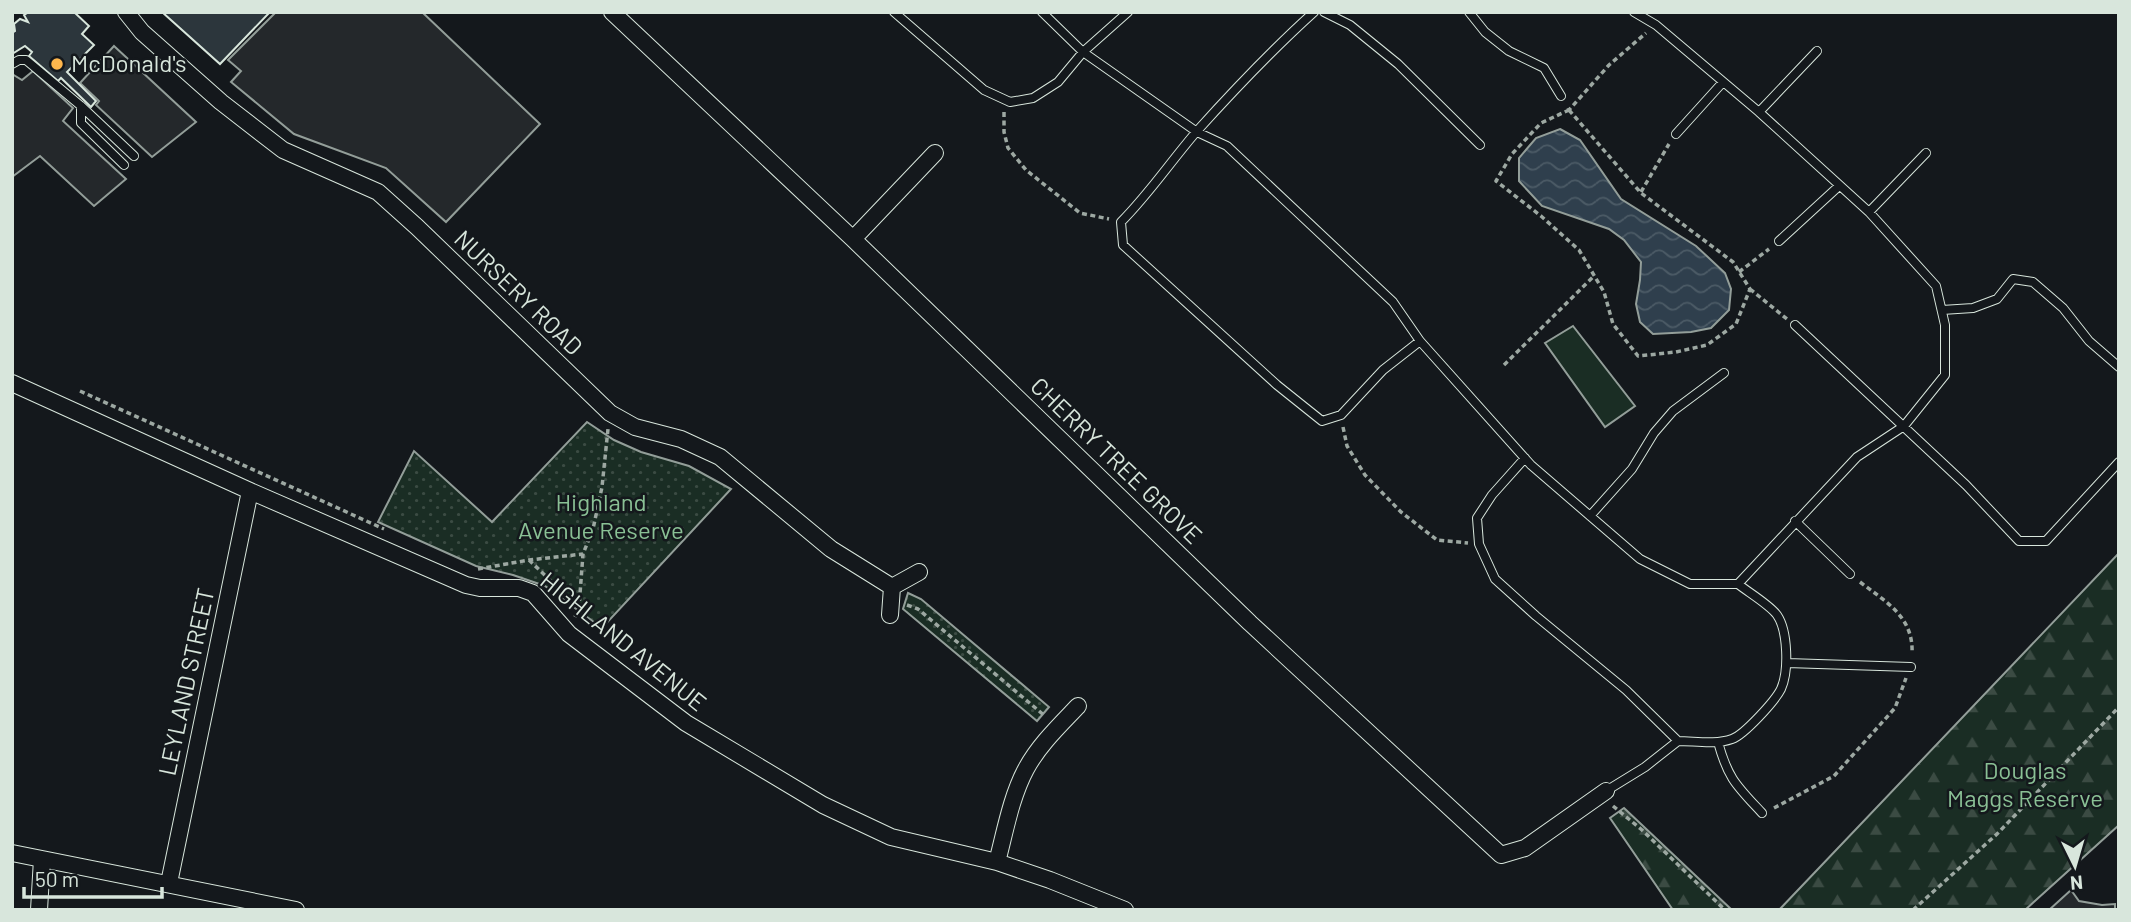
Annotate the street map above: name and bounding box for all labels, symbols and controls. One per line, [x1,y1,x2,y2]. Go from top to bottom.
place label: McDonald's [71,48,186,77]
marker: McDonald's [49,56,65,72]
street label: NURSERY ROAD [449,224,589,360]
street label: CHERRY TREE GROVE [1025,371,1209,549]
park label: Highland Avenue Reserve [518,487,684,544]
street label: HIGHLAND AVENUE [535,565,713,717]
street label: LEYLAND STREET [151,585,220,778]
park label: Douglas Maggs Reserve [1947,755,2103,812]
north arrow [2040,831,2110,901]
scale bar [24,856,163,900]
text: 50 m [35,866,79,891]
text: N [2069,871,2084,895]

